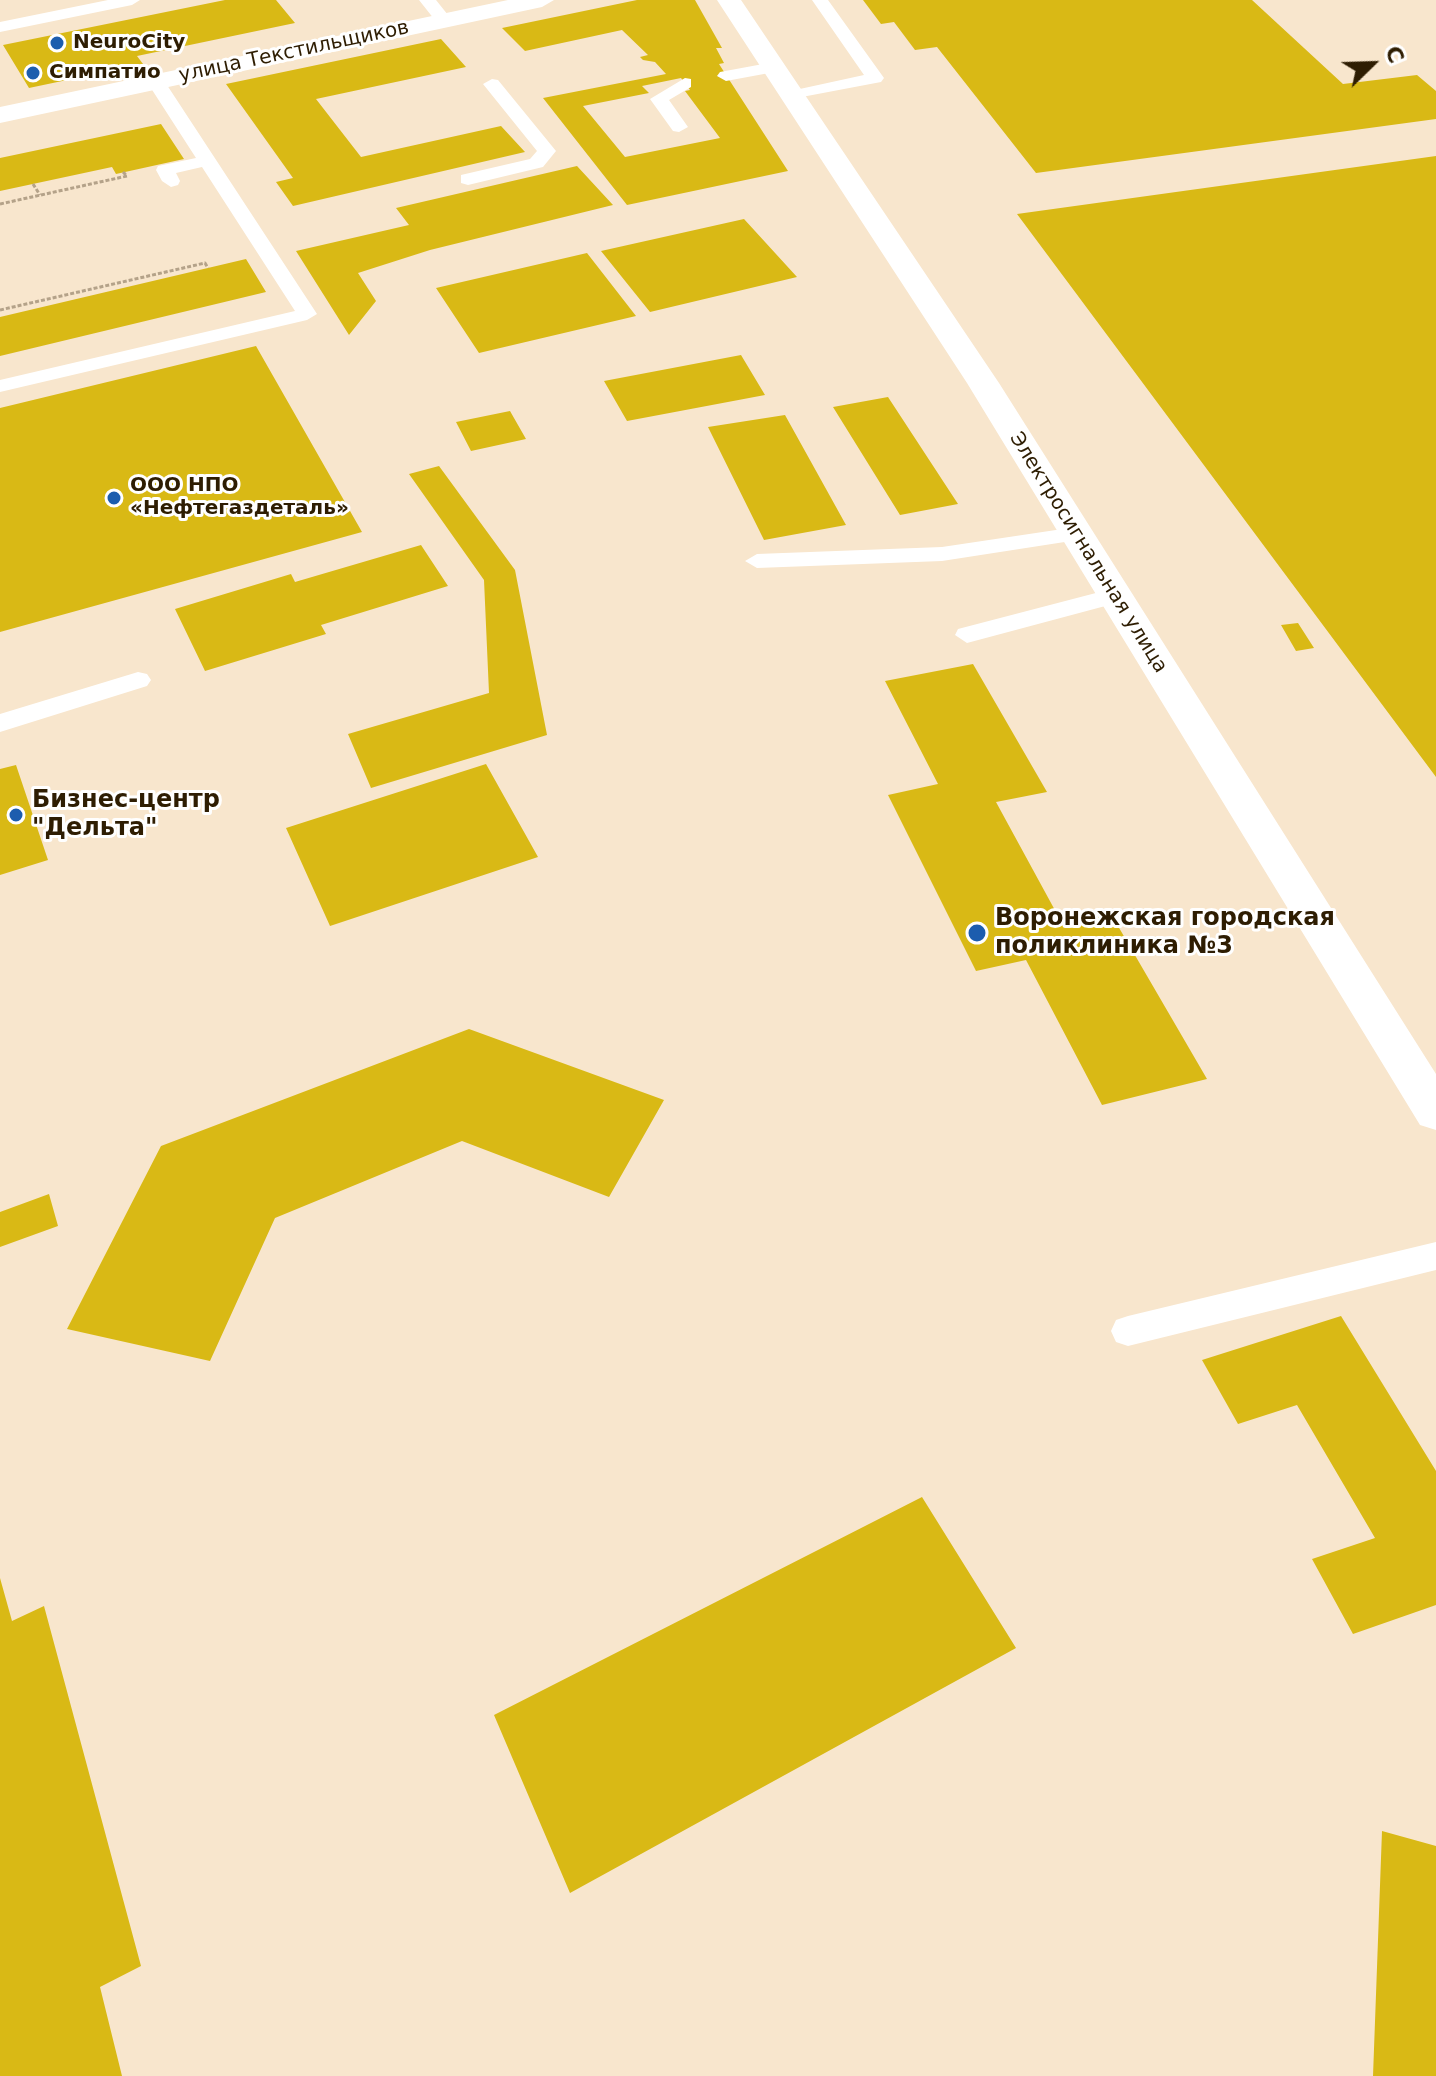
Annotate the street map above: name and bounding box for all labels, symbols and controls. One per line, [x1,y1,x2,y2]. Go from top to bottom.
street label: улица Текстильщиков [177,16,411,88]
north arrow [1332,24,1412,104]
place label: NeuroCity [73,31,185,55]
marker: NeuroCity [48,34,66,52]
text: С [1380,42,1409,67]
place label: Симпатио [49,61,161,85]
marker: Симпатио [24,64,42,82]
street label: Электросигнальная улица [1004,428,1172,678]
place label: ООО НПО «Нефтегаздеталь» [130,474,349,521]
marker: ООО НПО «Нефтегаздеталь» [105,489,123,507]
place label: Бизнес-центр "Дельта" [32,787,220,843]
marker: Бизнес-центр "Дельта" [7,806,25,824]
place label: Воронежская городская поликлиника №3 [995,905,1335,961]
marker: Воронежская городская поликлиника №3 [966,922,988,944]

